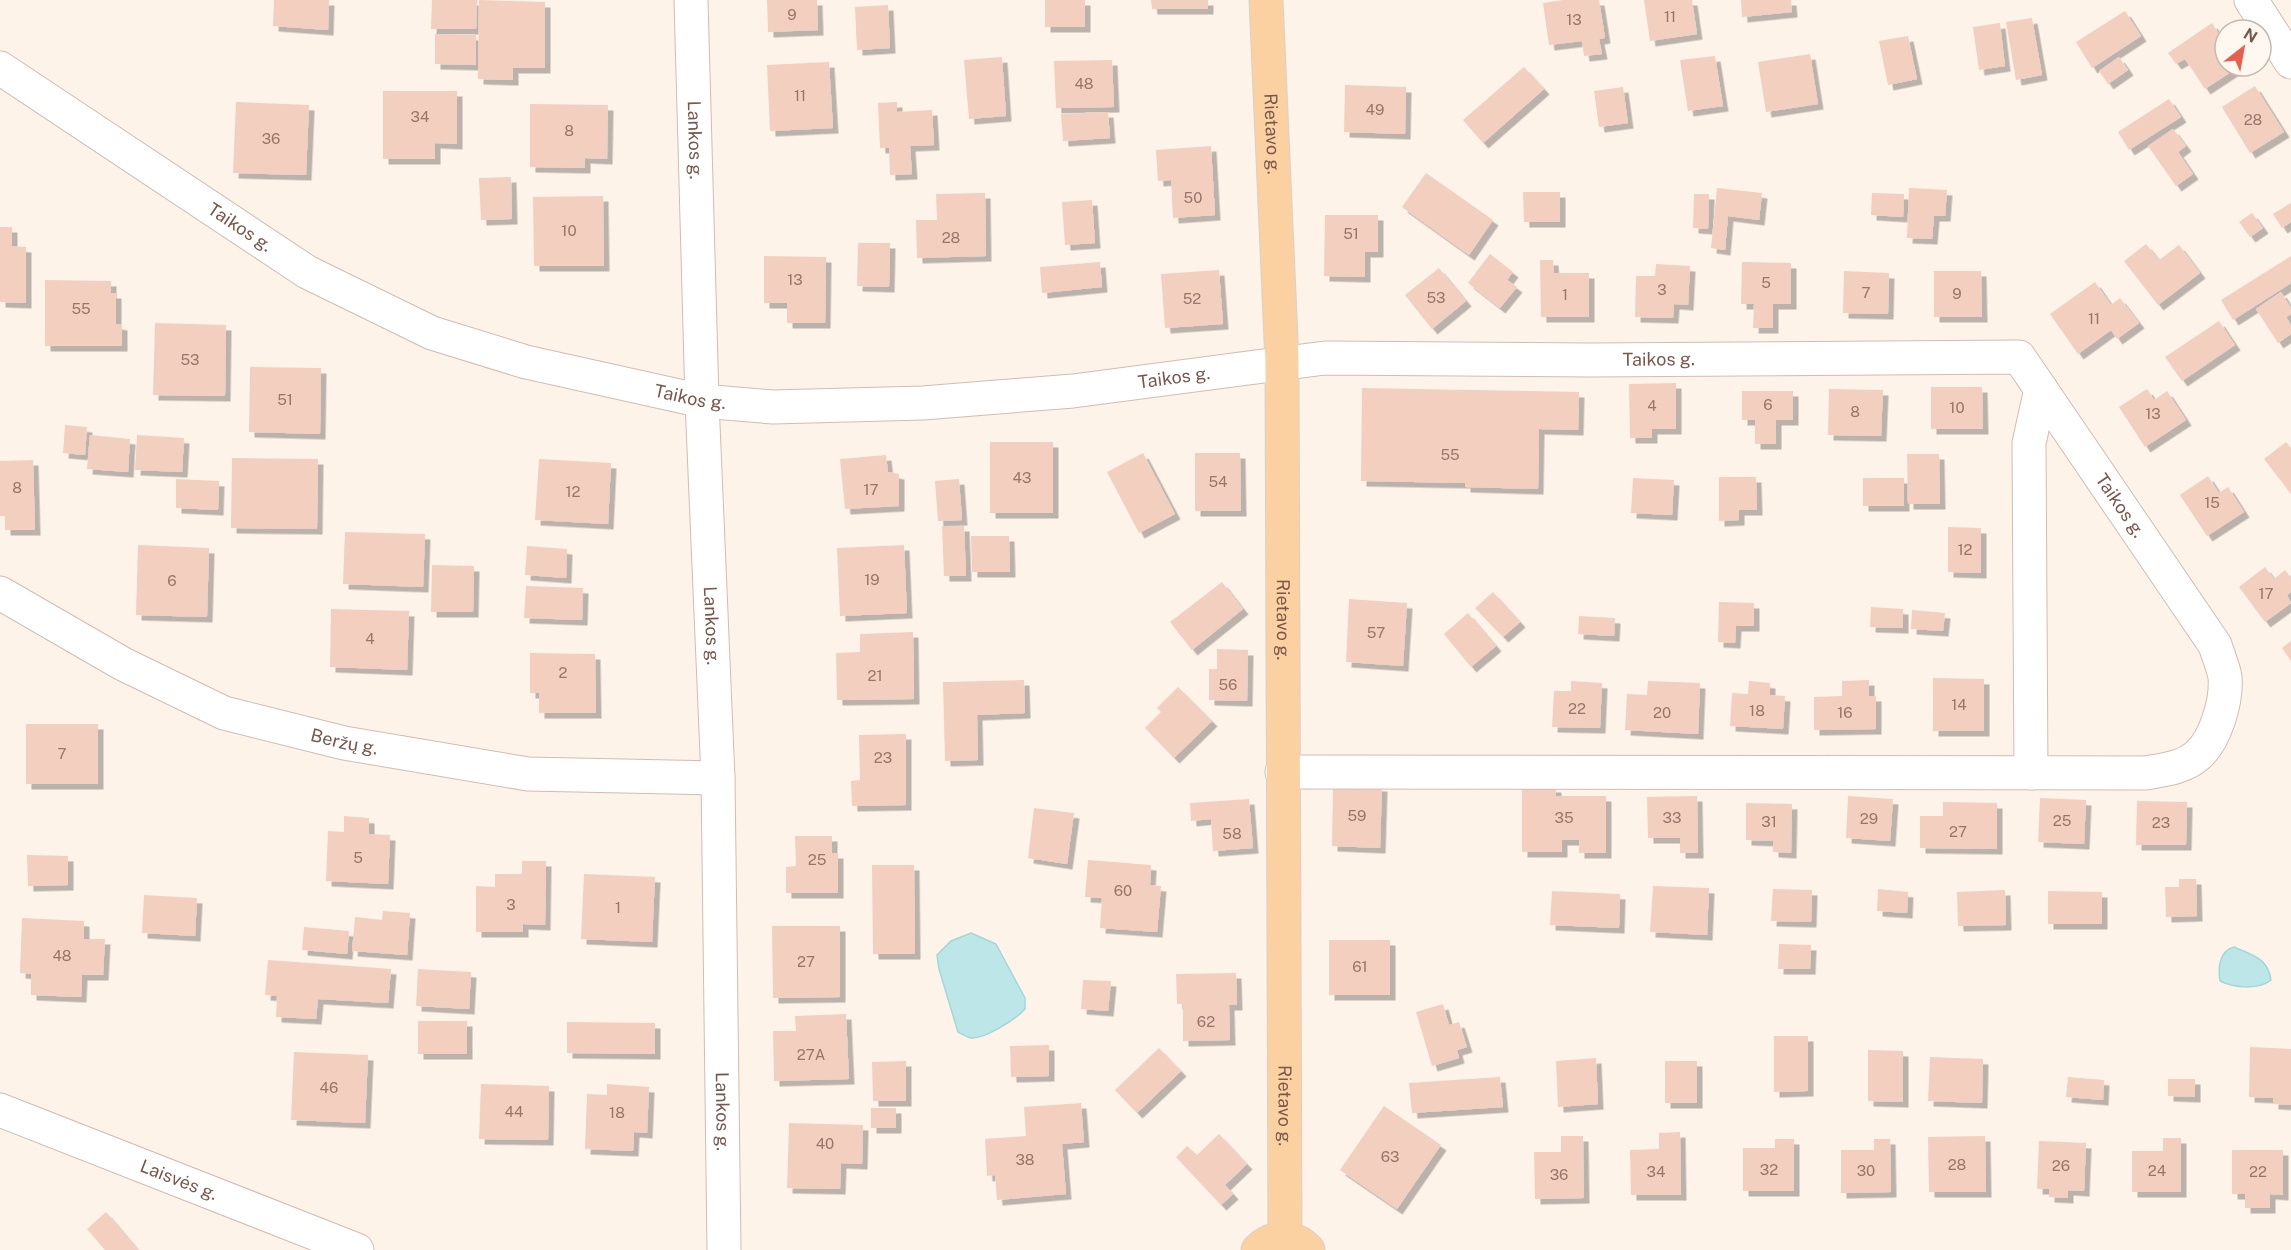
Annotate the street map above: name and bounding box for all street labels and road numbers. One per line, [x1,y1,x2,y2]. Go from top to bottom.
street label: Rietavo g. [1260,93,1285,175]
street label: Lankos g. [684,100,707,180]
street label: Taikos g. [204,198,276,256]
street label: Taikos g. [1622,348,1695,370]
street label: Taikos g. [1137,362,1211,392]
street label: Taikos g. [652,380,727,413]
street label: Taikos g. [2091,469,2150,541]
street label: Rietavo g. [1273,579,1294,660]
street label: Lankos g. [700,586,724,666]
street label: Beržų g. [309,724,379,759]
street label: Rietavo g. [1274,1065,1296,1146]
street label: Lankos g. [712,1072,734,1151]
street label: Laisvės g. [137,1155,221,1204]

